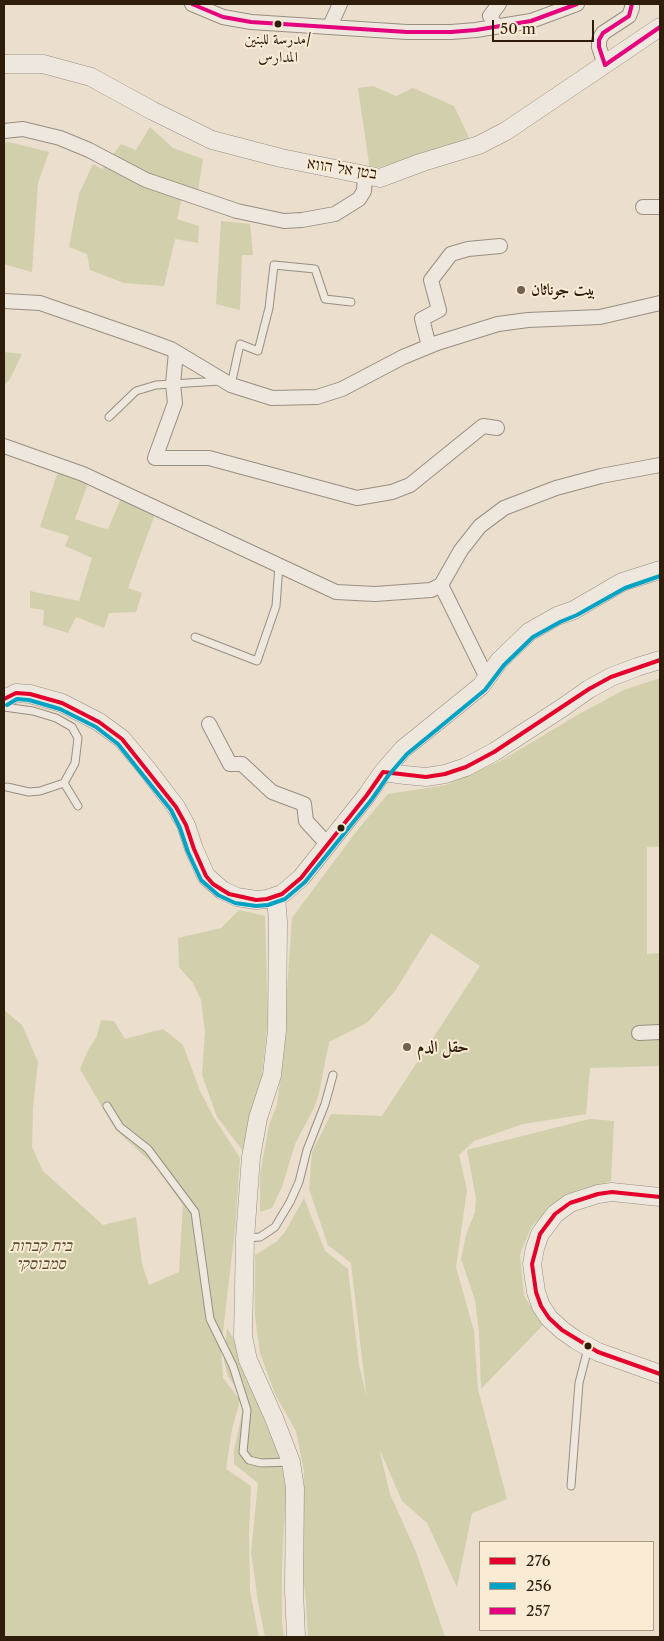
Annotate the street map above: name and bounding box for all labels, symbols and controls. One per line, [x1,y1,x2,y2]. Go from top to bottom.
scale bar [494,10,596,42]
marker: مدرسة للبنين/ المدارس [273,19,283,29]
text: 50 m [500,19,536,38]
place label: مدرسة للبنين/ المدارس [245,31,311,66]
street label: בטן אל הווא [306,154,378,184]
place label: بيت جوناثان [531,280,595,300]
marker: بيت جوناثان [515,284,527,296]
unlabelled marker [336,823,346,833]
place label: حقل الدم [417,1037,469,1057]
marker: حقل الدم [401,1041,413,1053]
park label: בית קברות סמבוסקי [10,1236,72,1274]
unlabelled marker [583,1341,593,1351]
legend [479,1541,654,1631]
text: 276 [526,1551,551,1570]
text: 256 [526,1576,552,1595]
text: 257 [526,1601,550,1620]

